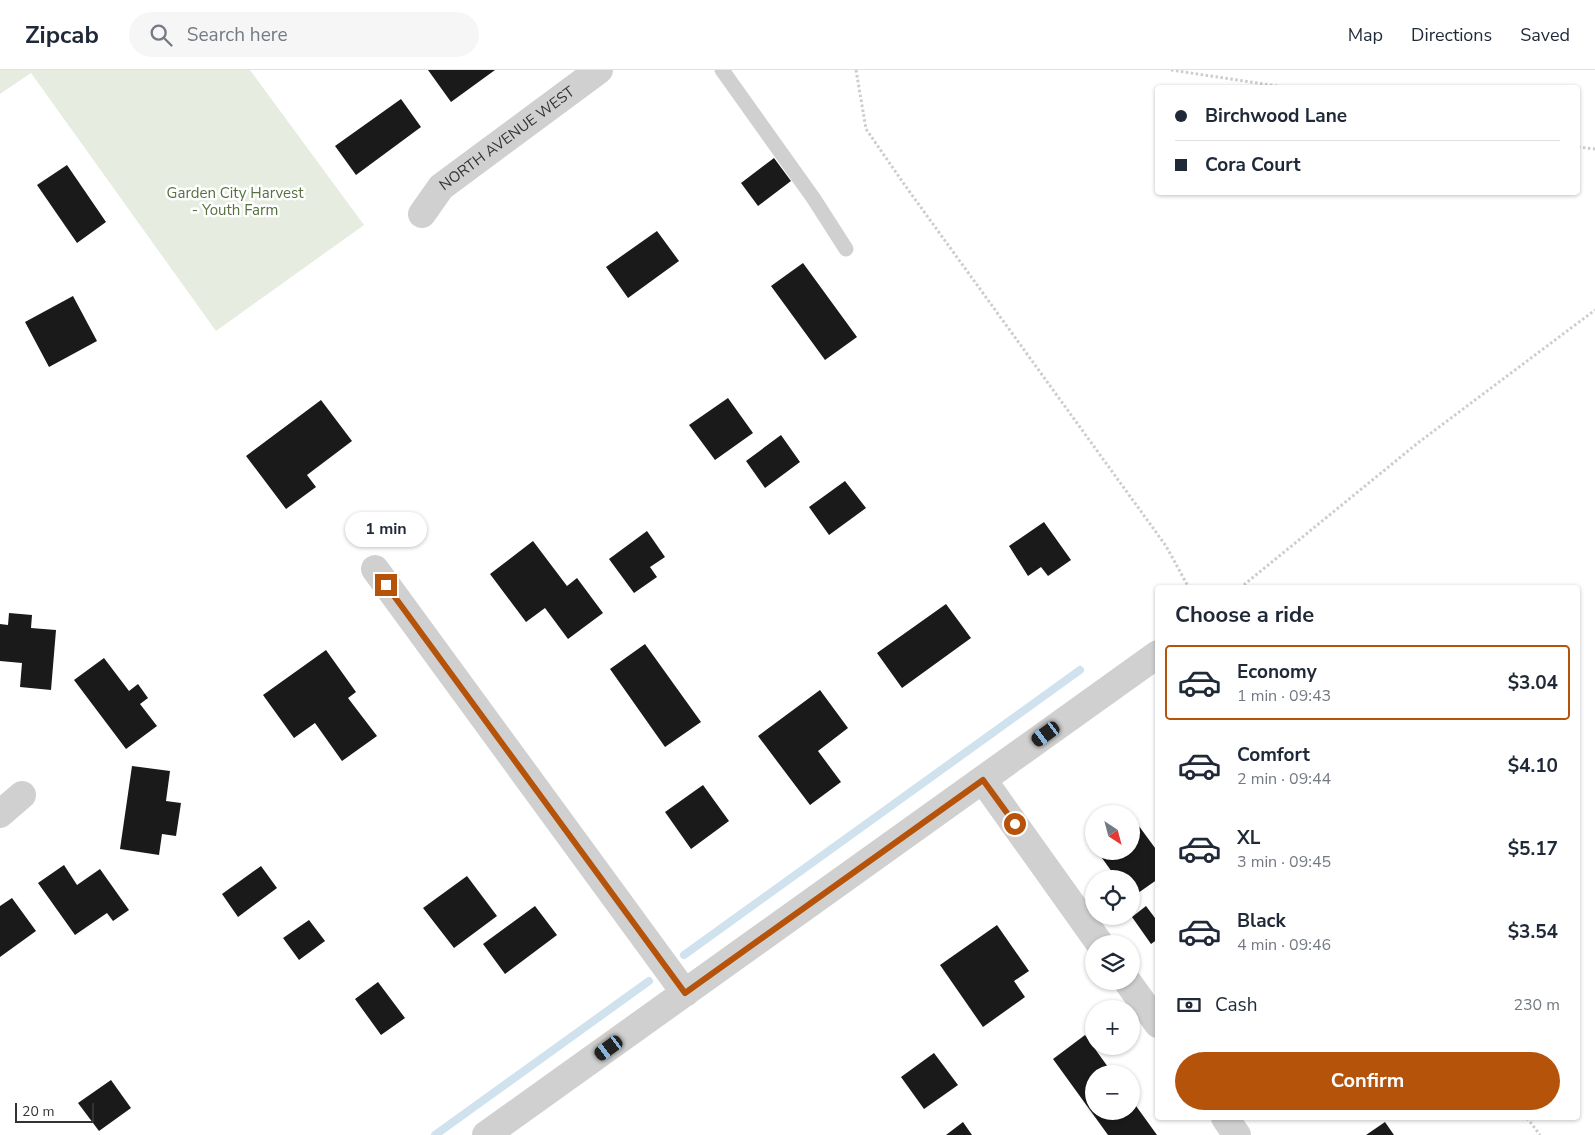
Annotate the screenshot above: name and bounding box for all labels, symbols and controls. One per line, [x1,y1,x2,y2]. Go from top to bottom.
search box [129,12,479,57]
text: Zipcab [25,19,99,51]
icon: search [147,21,175,49]
text: Search here [187,22,288,48]
text: Map [1348,23,1383,47]
text: Directions [1411,23,1492,47]
text: Saved [1520,23,1570,47]
street label: NORTH AVENUE WEST [435,81,579,195]
text: Birchwood Lane [1205,103,1347,129]
text: Cora Court [1205,152,1301,178]
park label: Garden City Harvest - Youth Farm [167,183,304,220]
callout: 1 min [345,512,427,548]
text: 1 min [365,518,407,540]
route end [375,574,397,596]
text: Choose a ride [1175,600,1314,630]
text: Economy [1237,659,1317,685]
icon: car [1177,660,1222,705]
text: $3.04 [1508,670,1558,696]
text: 1 min · 09:43 [1237,685,1331,707]
car [1029,719,1062,749]
text: Comfort [1237,742,1310,768]
icon: car [1177,743,1222,788]
text: $4.10 [1508,753,1558,779]
text: 2 min · 09:44 [1237,768,1331,790]
north arrow [1085,805,1140,860]
map controls [1085,805,1140,1120]
route start [1004,813,1026,835]
text: XL [1237,825,1260,851]
icon: car [1177,826,1222,871]
text: $5.17 [1508,836,1558,862]
text: 3 min · 09:45 [1237,851,1331,873]
button: locate [1085,870,1140,925]
text: Black [1237,908,1286,934]
icon: car [1177,909,1222,954]
text: $3.54 [1508,919,1558,945]
text: 4 min · 09:46 [1237,934,1331,956]
button: layers [1085,935,1140,990]
icon: cash [1175,991,1203,1019]
text: Cash [1215,992,1257,1018]
text: 230 m [1513,994,1560,1016]
button: + [1085,1000,1140,1055]
car [592,1033,625,1063]
button: Confirm [1175,1052,1560,1110]
button: − [1085,1065,1140,1120]
scale bar [15,1100,94,1123]
text: 20 m [22,1102,54,1121]

